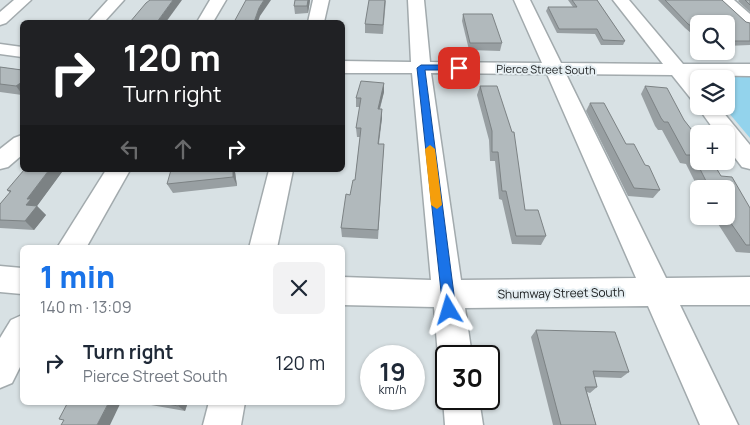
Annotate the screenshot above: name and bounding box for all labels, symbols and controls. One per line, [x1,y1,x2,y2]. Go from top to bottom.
map controls [690,15,735,225]
button: search [690,15,735,60]
text: 120 m [123,34,221,82]
icon: right [40,40,105,105]
pin [438,47,480,89]
icon: arrive [445,54,473,82]
street label: Pierce Street South [496,61,596,77]
button: layers [690,70,735,115]
text: Turn right [123,79,221,109]
button: + [690,125,735,170]
icon: left [116,135,144,163]
icon: ahead [169,135,197,163]
icon: right [222,135,250,163]
button: − [690,180,735,225]
text: 1 min [40,256,115,297]
button: close [273,262,325,314]
position arrow [422,283,474,335]
street label: Shumway Street South [497,283,625,303]
text: 140 m · 13:09 [40,296,132,318]
text: Turn right [83,339,173,365]
speed limit sign: 30 [435,345,500,410]
icon: right [40,349,68,377]
text: 120 m [275,350,325,376]
text: 19 [379,354,406,389]
text: Pierce Street South [83,365,227,387]
text: km/h [379,381,406,398]

